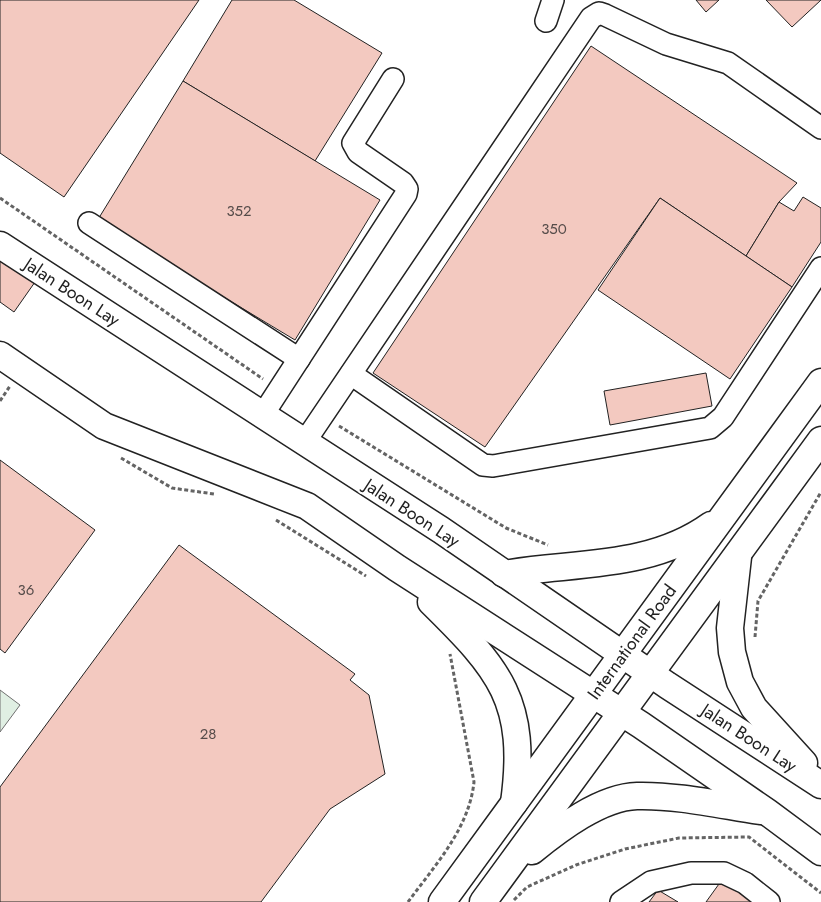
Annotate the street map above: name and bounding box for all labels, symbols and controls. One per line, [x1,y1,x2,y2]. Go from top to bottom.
house number: 352 [226,200,252,222]
house number: 350 [541,218,567,240]
street label: Jalan Boon Lay [17,250,125,333]
street label: Jalan Boon Lay [357,471,465,554]
house number: 36 [18,579,34,601]
street label: International Road [581,579,683,705]
street label: Jalan Boon Lay [694,696,802,779]
house number: 28 [200,723,216,745]

